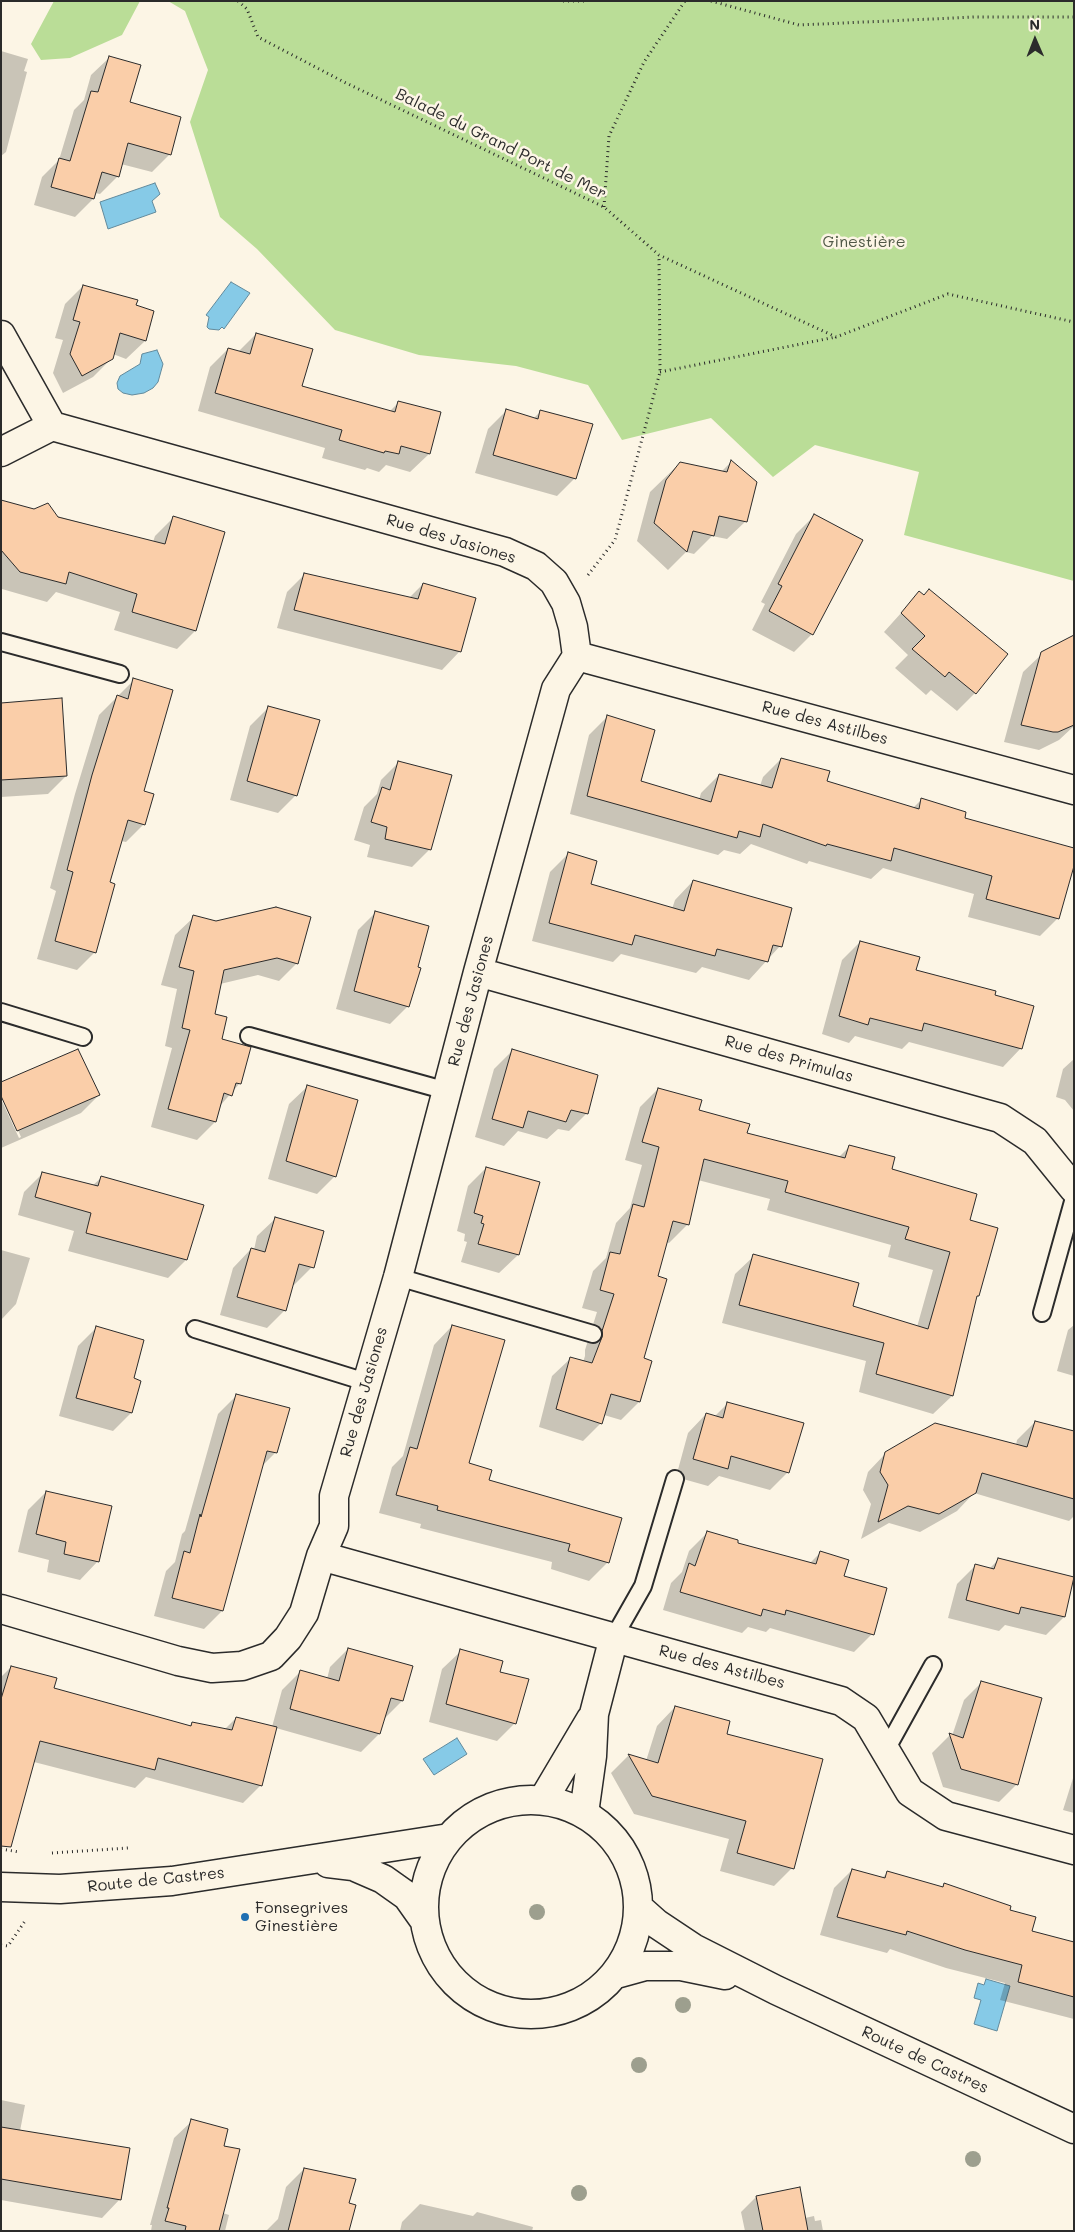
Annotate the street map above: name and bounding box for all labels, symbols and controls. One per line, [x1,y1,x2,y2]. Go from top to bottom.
north arrow [1010,15,1060,65]
text: N [1029,15,1040,34]
street label: Balade du Grand Port de Mer [392,84,610,204]
park label: Ginestière [822,232,906,252]
street label: Rue des Jasiones [384,510,518,568]
street label: Rue des Astilbes [760,697,890,749]
street label: Rue des Jasiones [444,934,498,1068]
street label: Rue des Primulas [722,1031,856,1087]
street label: Rue des Jasiones [336,1325,392,1459]
street label: Rue des Astilbes [657,1641,787,1693]
street label: Route de Castres [87,1863,225,1897]
place label: Fonsegrives Ginestière [255,1898,348,1936]
marker: Fonsegrives Ginestière [239,1911,251,1923]
street label: Route de Castres [859,2022,991,2098]

